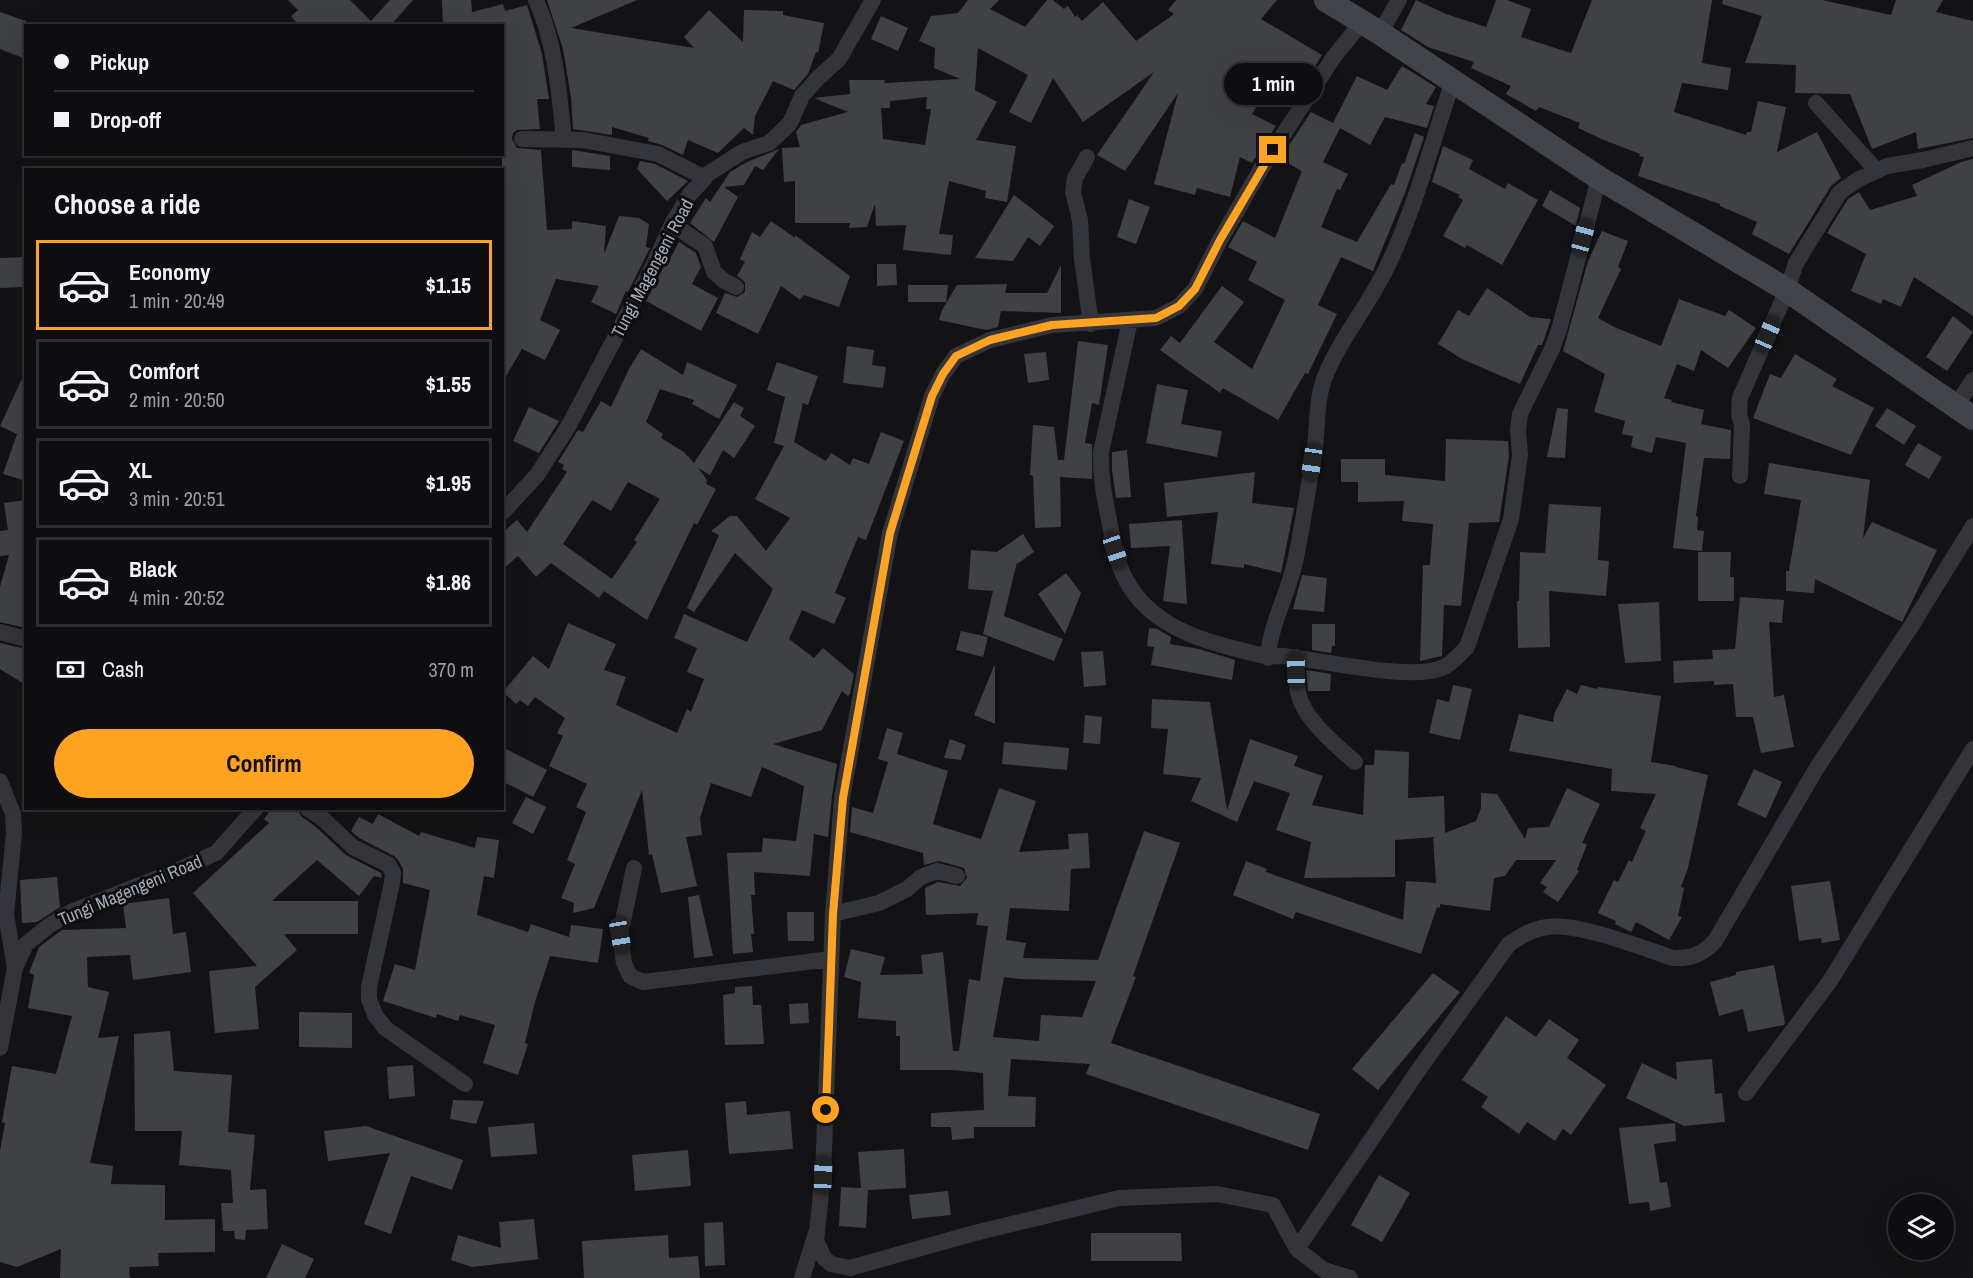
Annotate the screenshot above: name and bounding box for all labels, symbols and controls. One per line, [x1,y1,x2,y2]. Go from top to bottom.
text: Pickup [90,47,149,77]
callout: 1 min [1224,63,1322,105]
text: 1 min [1252,70,1295,97]
text: Drop-off [90,105,161,135]
route end [1259,136,1286,163]
text: Choose a ride [54,186,200,222]
street label: Tungi Magengeni Road [605,194,699,342]
car [1570,217,1596,257]
text: Economy [129,257,210,287]
icon: car [57,258,111,312]
text: $1.15 [426,270,471,300]
text: 1 min · 20:49 [129,287,225,314]
car [1752,314,1784,354]
text: Comfort [129,356,199,386]
icon: car [57,357,111,411]
text: $1.55 [426,369,471,399]
text: 2 min · 20:50 [129,386,225,413]
car [1301,443,1323,481]
text: XL [129,455,152,485]
icon: car [57,456,111,510]
text: $1.95 [426,468,471,498]
text: 3 min · 20:51 [129,485,225,512]
car [1101,530,1129,570]
text: Black [129,554,177,584]
icon: car [57,555,111,609]
text: $1.86 [426,567,471,597]
text: 4 min · 20:52 [129,584,225,611]
car [1287,652,1305,688]
icon: cash [54,653,87,686]
text: Cash [102,654,144,684]
text: 370 m [428,656,474,683]
button: Confirm [54,729,474,798]
street label: Tungi Magengeni Road [54,848,206,932]
car [608,916,632,954]
route start [812,1096,839,1123]
car [813,1157,833,1193]
map controls [1888,1194,1954,1260]
button: layers [1888,1194,1954,1260]

